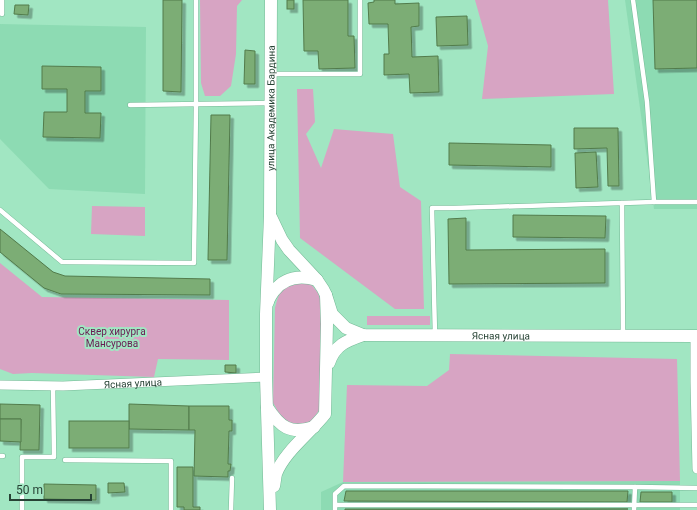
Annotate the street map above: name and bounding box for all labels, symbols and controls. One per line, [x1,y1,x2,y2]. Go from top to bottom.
street label: улица Академика Бардина [265,45,276,171]
park label: Сквер хирурга Мансурова [78,326,146,349]
street label: Ясная улица [472,330,530,341]
street label: Ясная улица [104,376,162,390]
scale bar [10,476,91,502]
text: 50 m [16,483,43,497]

